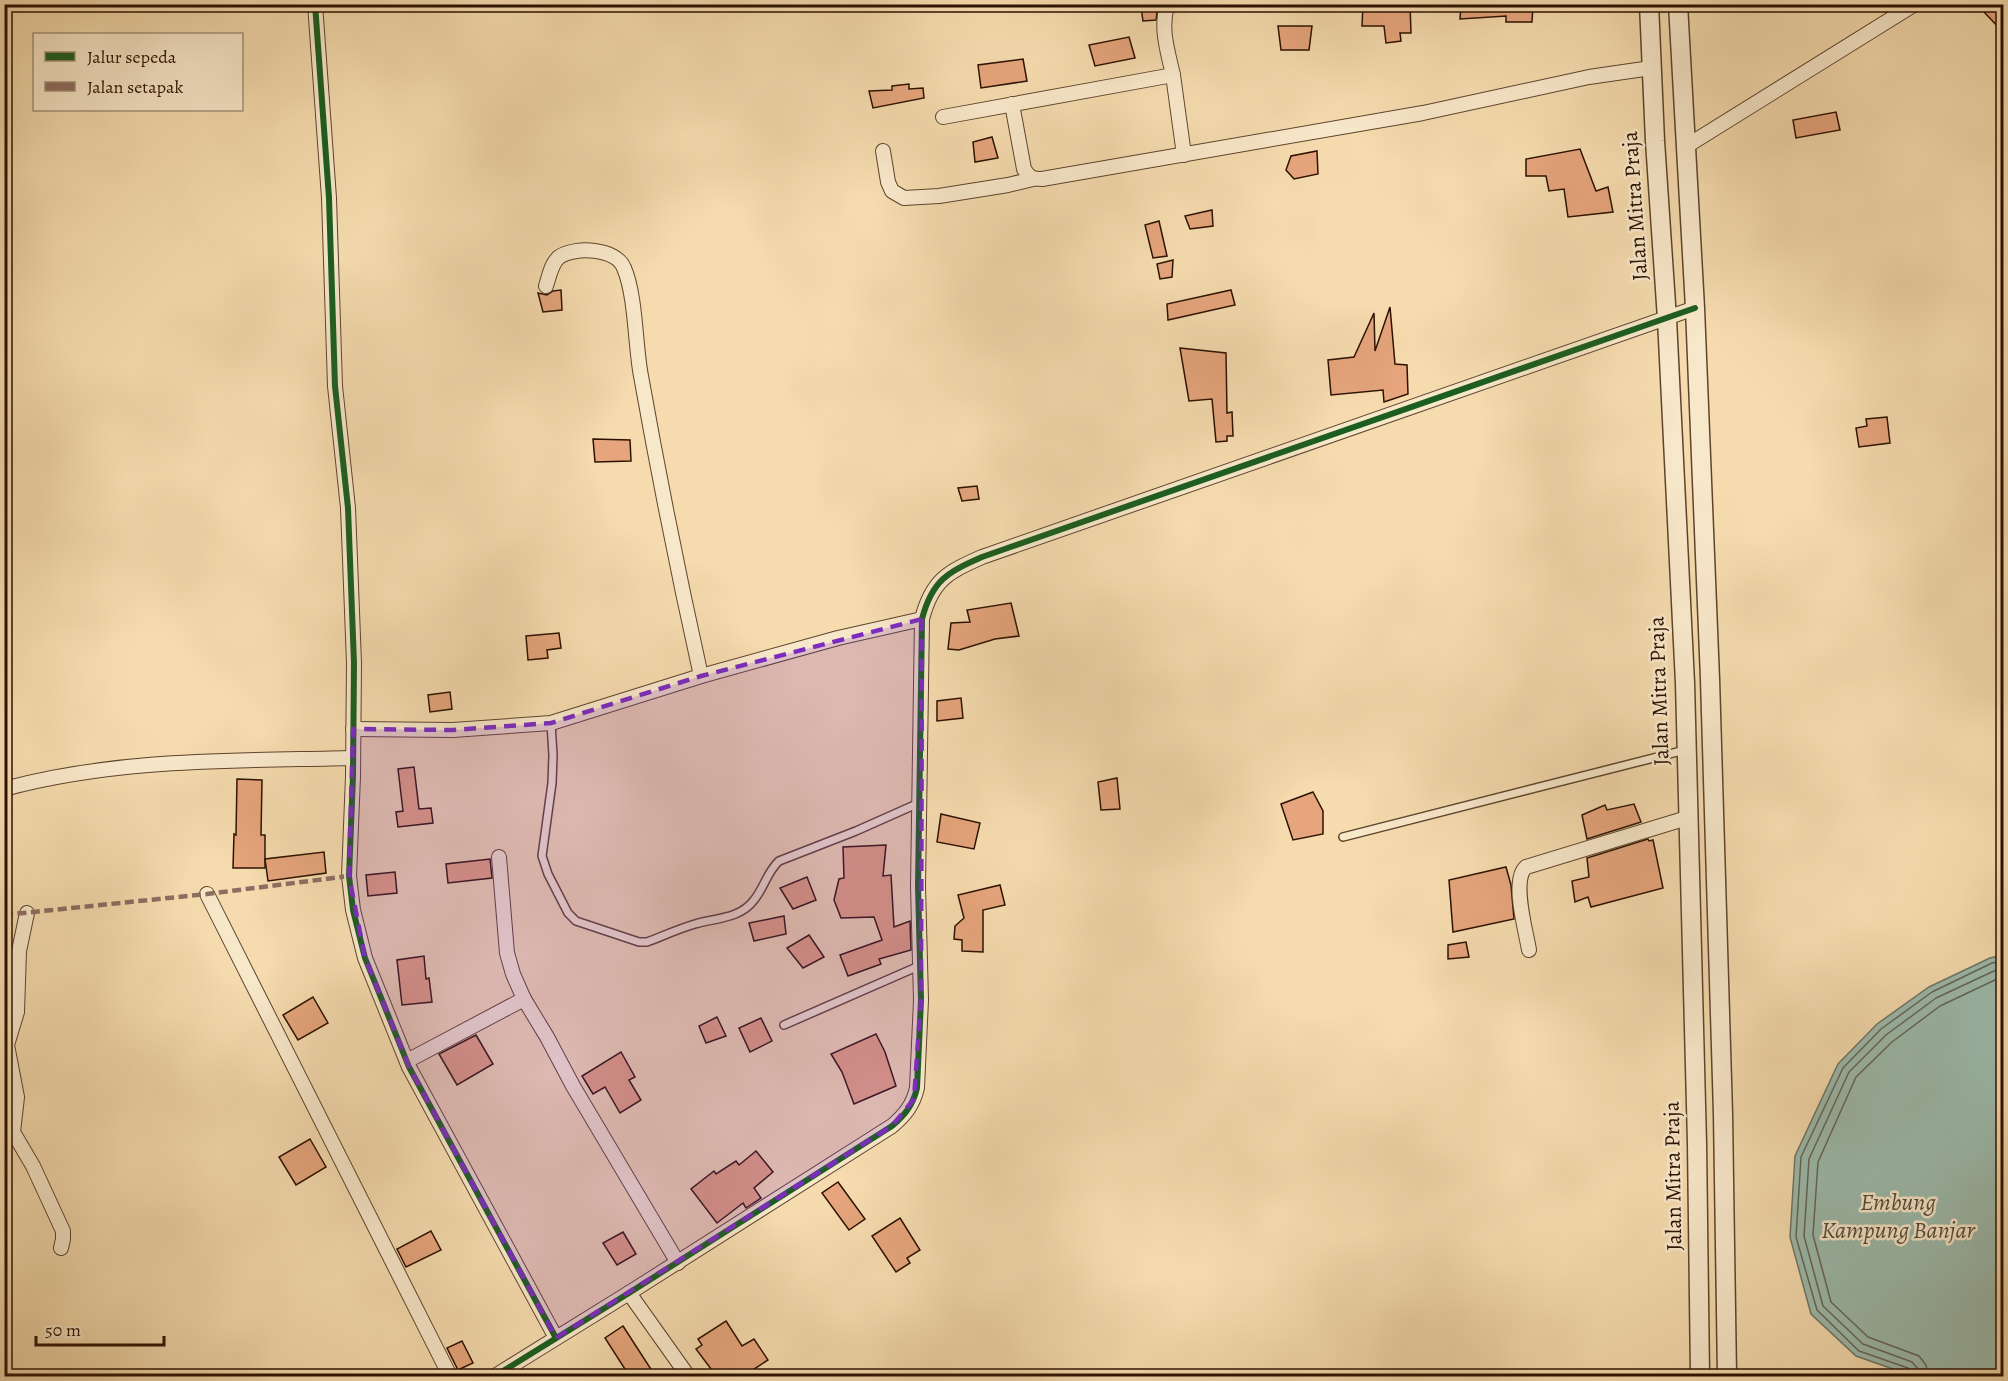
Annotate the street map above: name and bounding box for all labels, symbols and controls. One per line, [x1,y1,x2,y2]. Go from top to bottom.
legend [33,33,243,111]
text: Jalur sepeda [87,45,177,69]
text: Jalan setapak [87,75,183,99]
street label: Jalan Mitra Praja [1615,130,1655,282]
street label: Jalan Mitra Praja [1641,615,1677,766]
street label: Jalan Mitra Praja [1657,1100,1689,1251]
water label: Embung Kampung Banjar [1821,1186,1975,1246]
scale bar [36,1309,164,1347]
text: 50 m [45,1318,81,1342]

